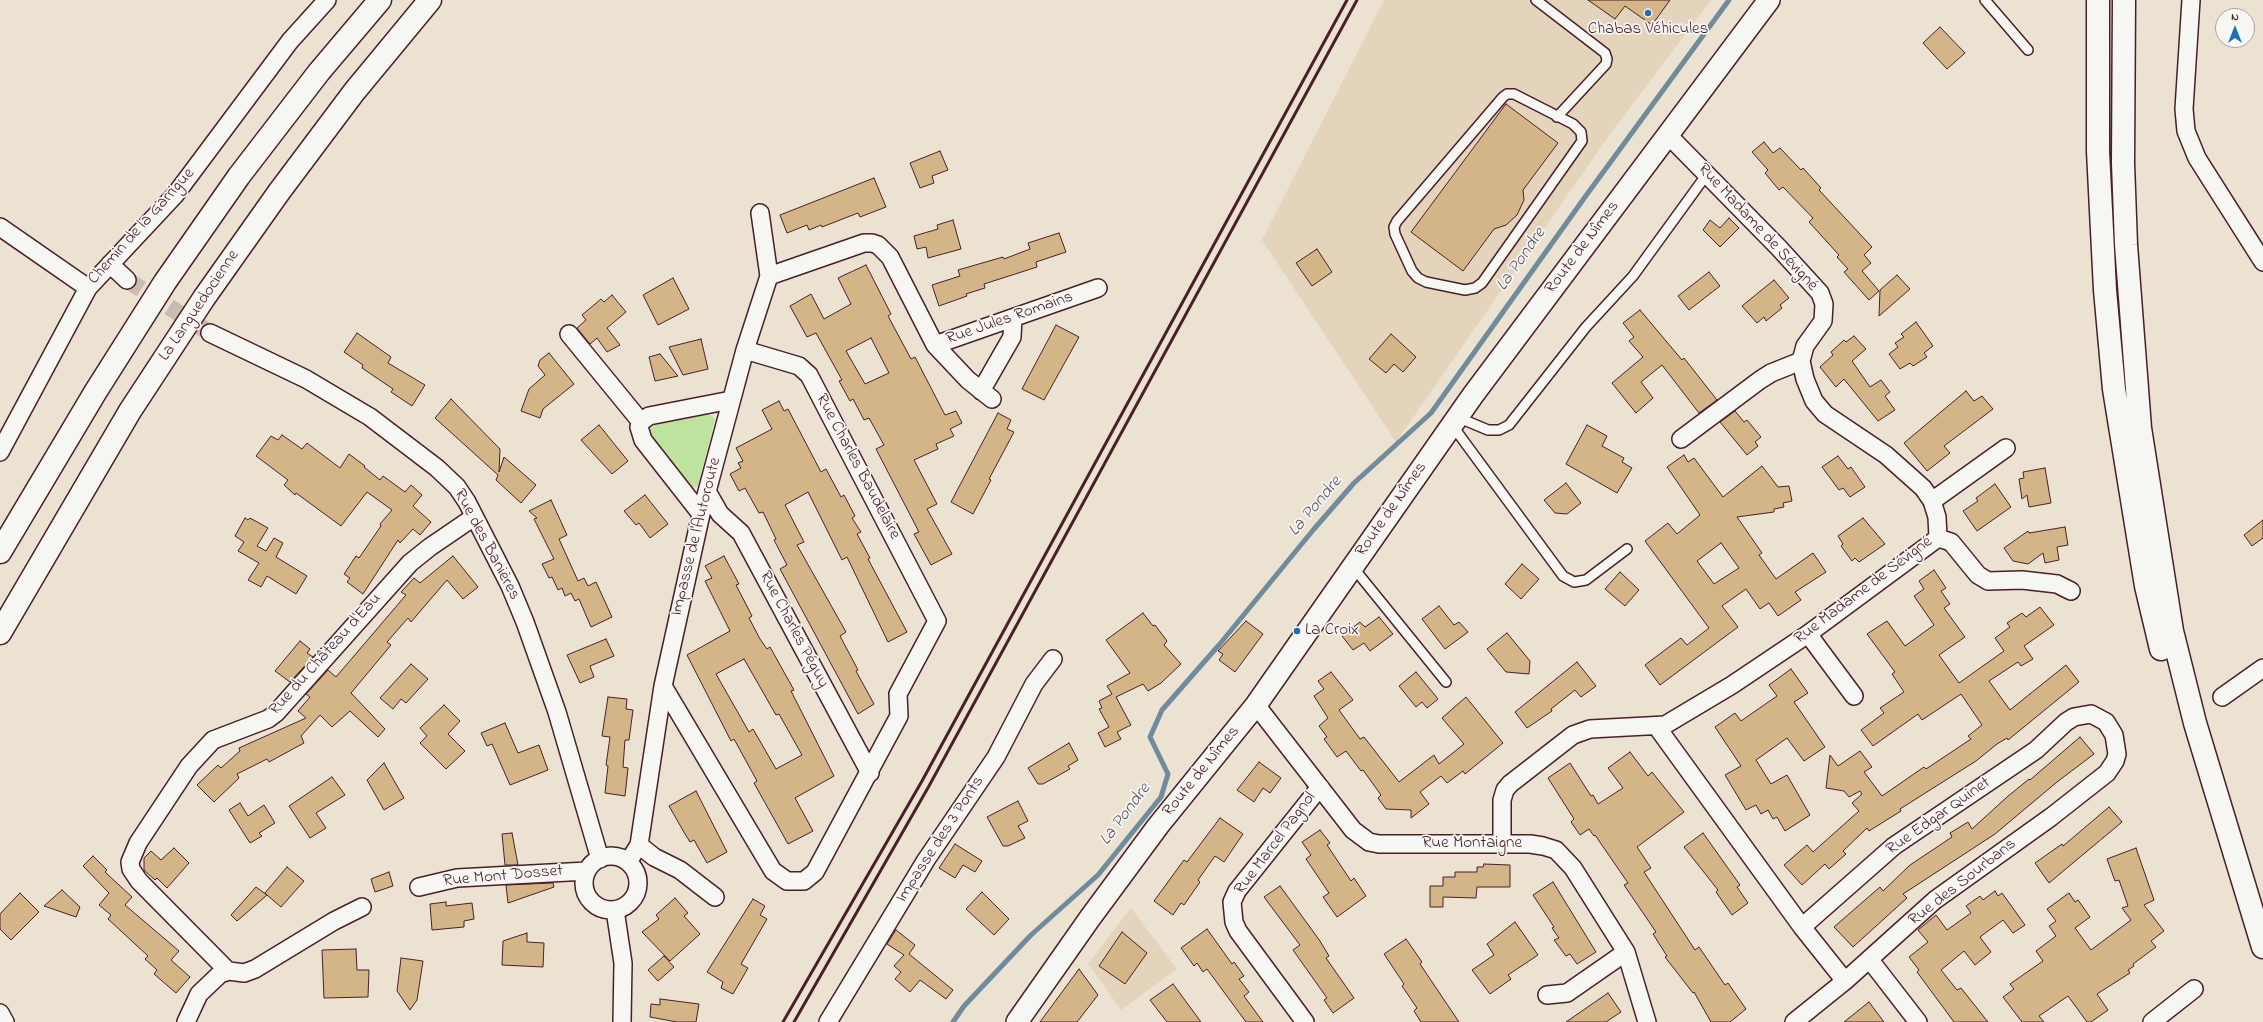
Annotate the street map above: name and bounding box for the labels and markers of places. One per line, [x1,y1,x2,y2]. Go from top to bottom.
marker: Chabas Véhicules [1643,8,1653,18]
place label: Chabas Véhicules [1588,20,1708,40]
place label: La Croix [1305,621,1359,641]
marker: La Croix [1292,626,1302,636]

